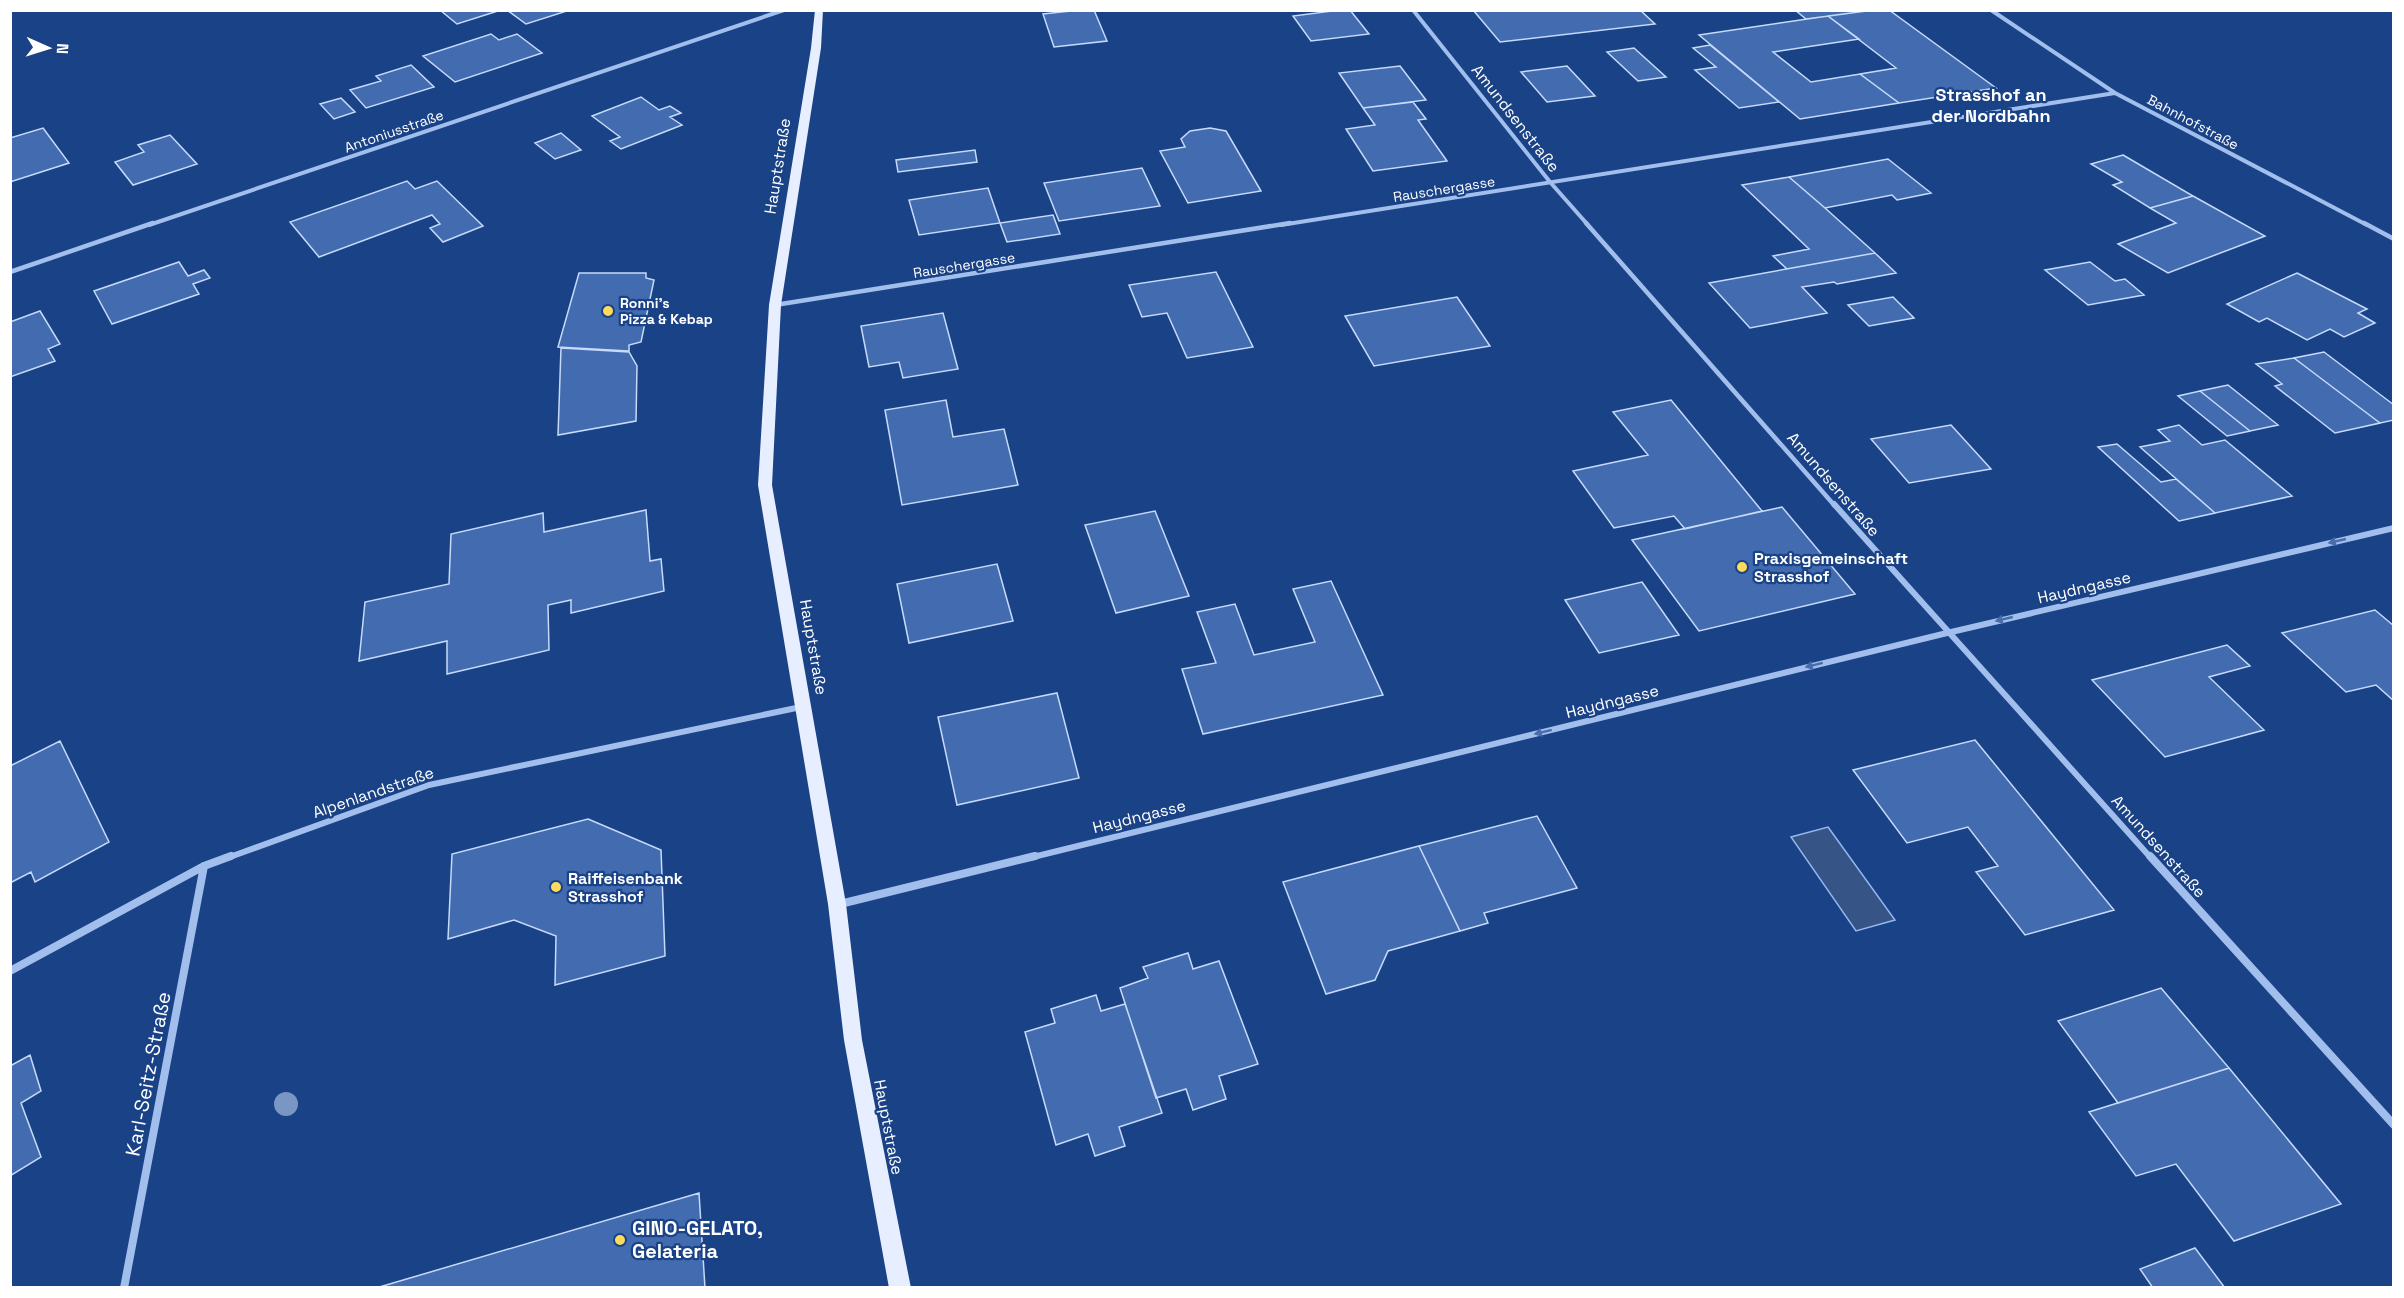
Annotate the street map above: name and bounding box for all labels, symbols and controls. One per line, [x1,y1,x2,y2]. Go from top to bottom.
north arrow [18,18,78,78]
text: N [52,43,73,55]
street label: Amundsenstraße [1467,60,1564,177]
district label: Strasshof an der Nordbahn [1932,83,2051,127]
street label: Bahnhofstraße [2144,90,2242,154]
street label: Antoniusstraße [342,106,446,156]
street label: Hauptstraße [760,117,795,215]
street label: Rauschergasse [1392,172,1496,206]
street label: Rauschergasse [912,248,1016,282]
place label: Ronni's Pizza & Kebap [620,294,713,328]
marker: Ronni's Pizza & Kebap [601,304,615,318]
street label: Amundsenstraße [1783,428,1885,541]
one-way arrow [2327,537,2346,547]
place label: Praxisgemeinschaft Strasshof [1754,548,1908,587]
marker: Praxisgemeinschaft Strasshof [1735,560,1749,574]
street label: Haydngasse [2035,567,2133,608]
street label: Hauptstraße [795,598,832,697]
one-way arrow [1994,615,2013,625]
one-way arrow [1805,661,1823,671]
street label: Haydngasse [1563,680,1661,723]
one-way arrow [1534,727,1552,737]
street label: Alpenlandstraße [310,762,437,823]
street label: Amundsenstraße [2107,790,2210,902]
street label: Haydngasse [1090,795,1188,838]
place label: Raiffeisenbank Strasshof [568,868,683,907]
marker: Raiffeisenbank Strasshof [549,880,563,894]
street label: Karl-Seitz-Straße [119,990,177,1158]
street label: Hauptstraße [869,1078,908,1177]
place label: GINO-GELATO, Gelateria [632,1215,763,1264]
marker: GINO-GELATO, Gelateria [613,1233,627,1247]

